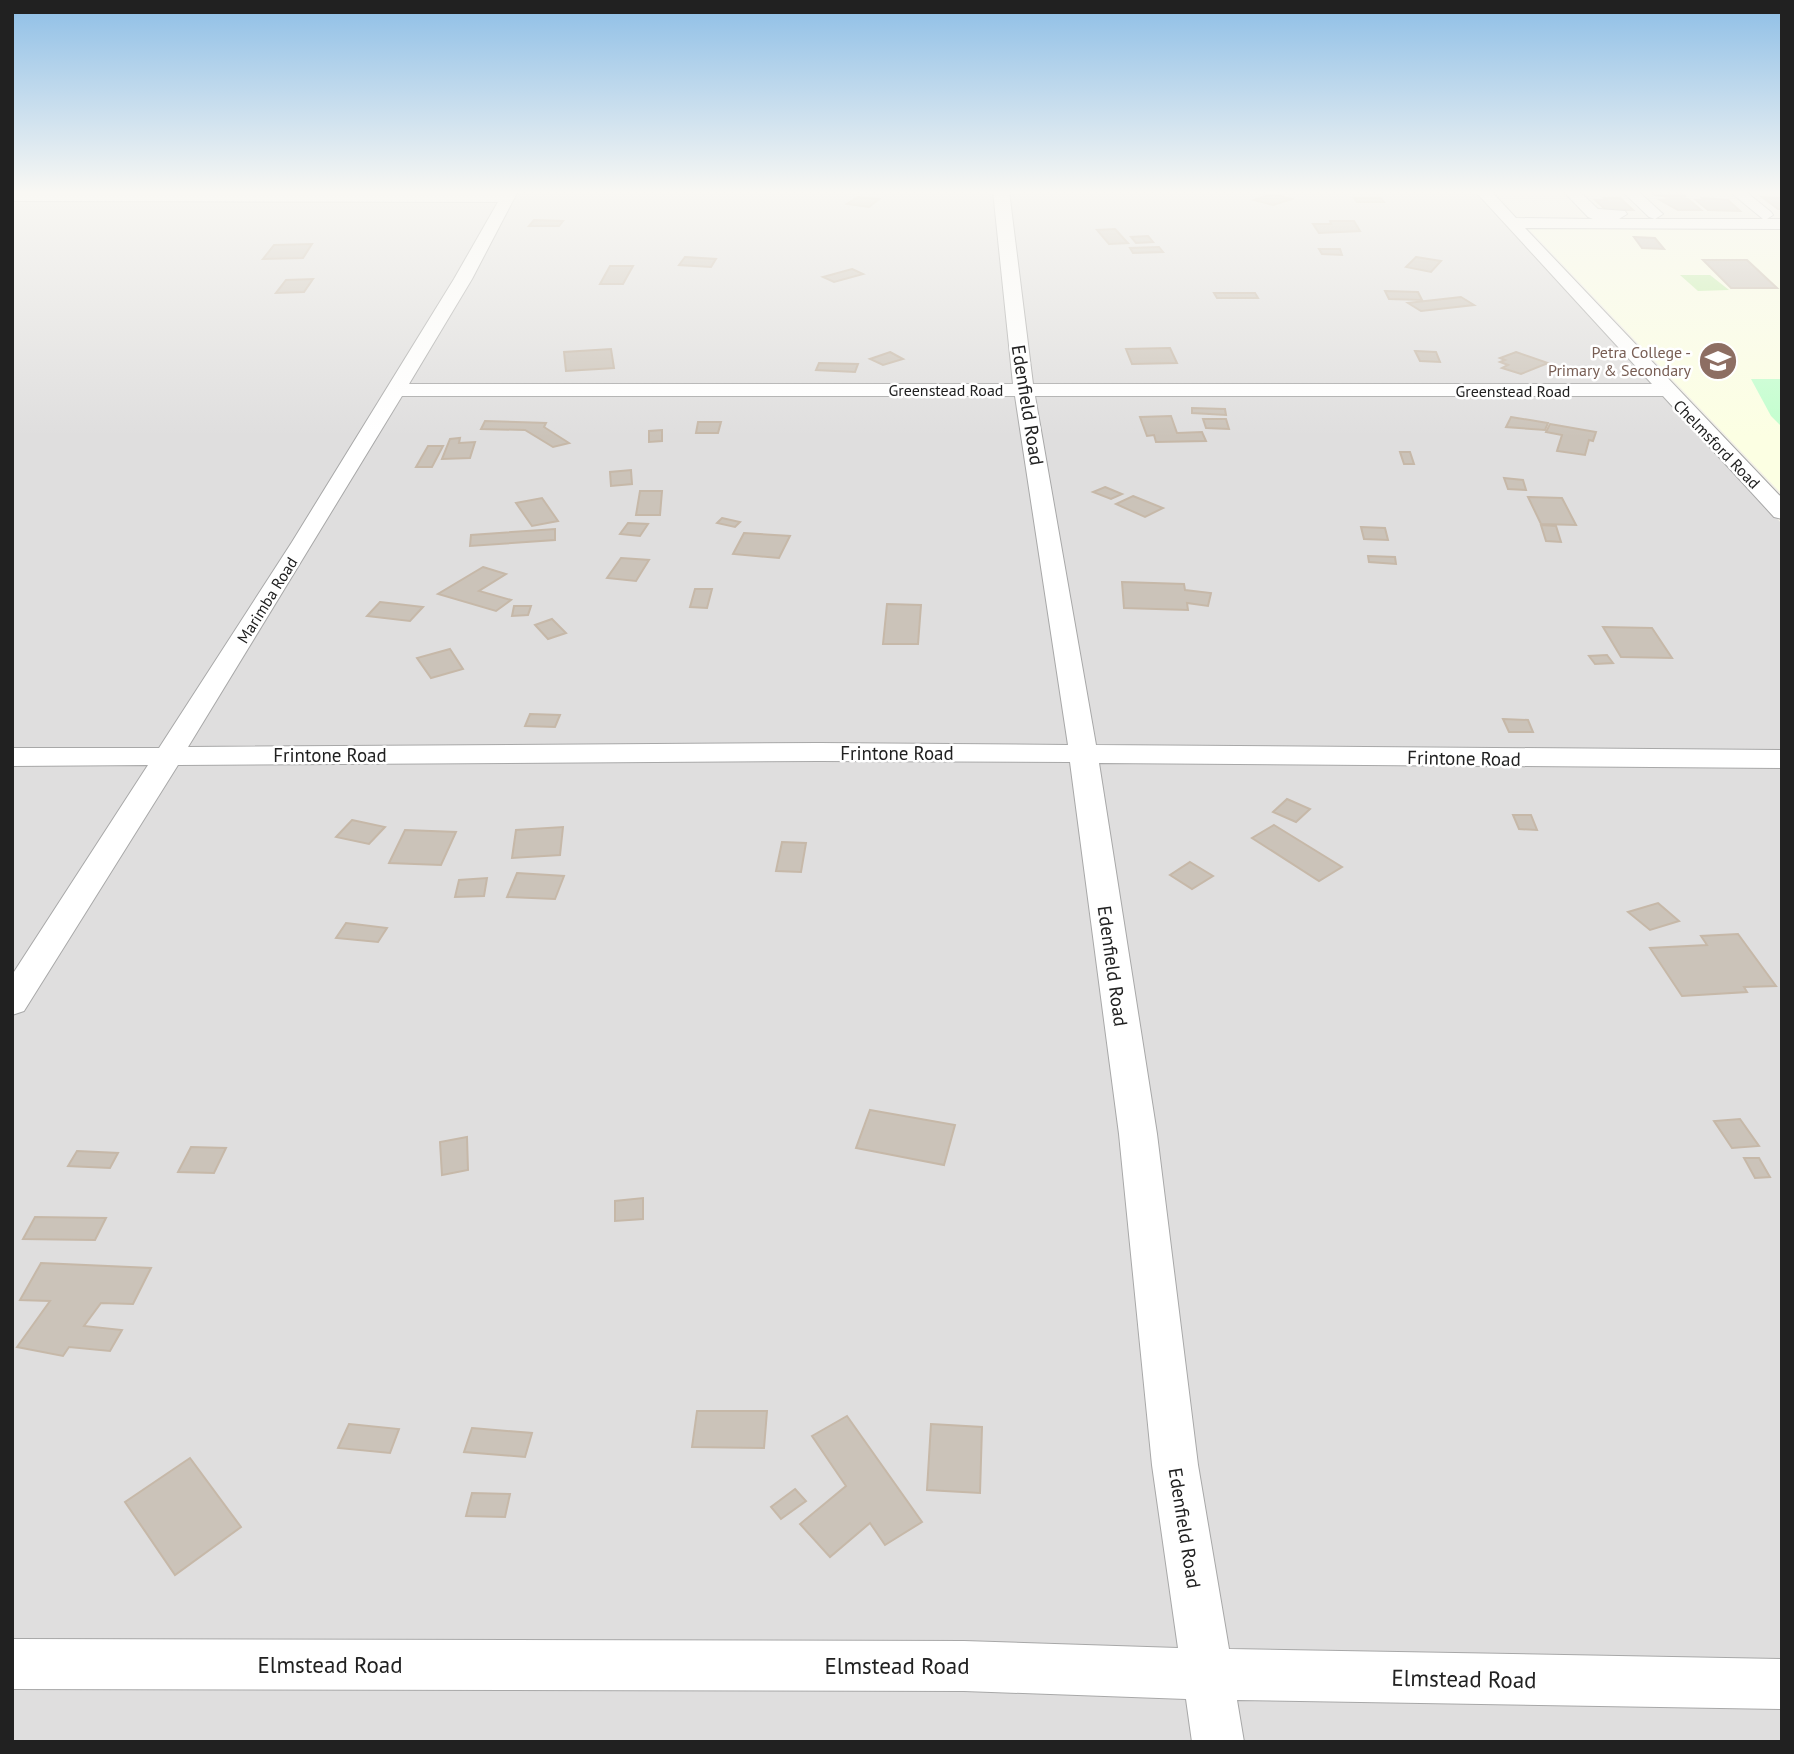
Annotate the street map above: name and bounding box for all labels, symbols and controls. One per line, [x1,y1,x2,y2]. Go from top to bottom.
school or university icon: Petra College - Primary & Secondary [1697,340,1739,382]
place label: Petra College - Primary & Secondary [1548,342,1692,380]
street label: Edenfield Road [1007,343,1049,467]
street label: Greenstead Road [889,380,1003,400]
street label: Greenstead Road [1456,381,1570,401]
street label: Chelmsford Road [1669,395,1765,493]
street label: Marimba Road [233,553,301,647]
street label: Frintone Road [840,741,954,765]
street label: Frintone Road [273,743,387,767]
street label: Frintone Road [1407,745,1521,771]
street label: Edenfield Road [1093,904,1133,1028]
street label: Edenfield Road [1164,1466,1206,1590]
street label: Elmstead Road [257,1650,403,1679]
street label: Elmstead Road [824,1651,970,1680]
street label: Elmstead Road [1391,1663,1537,1694]

